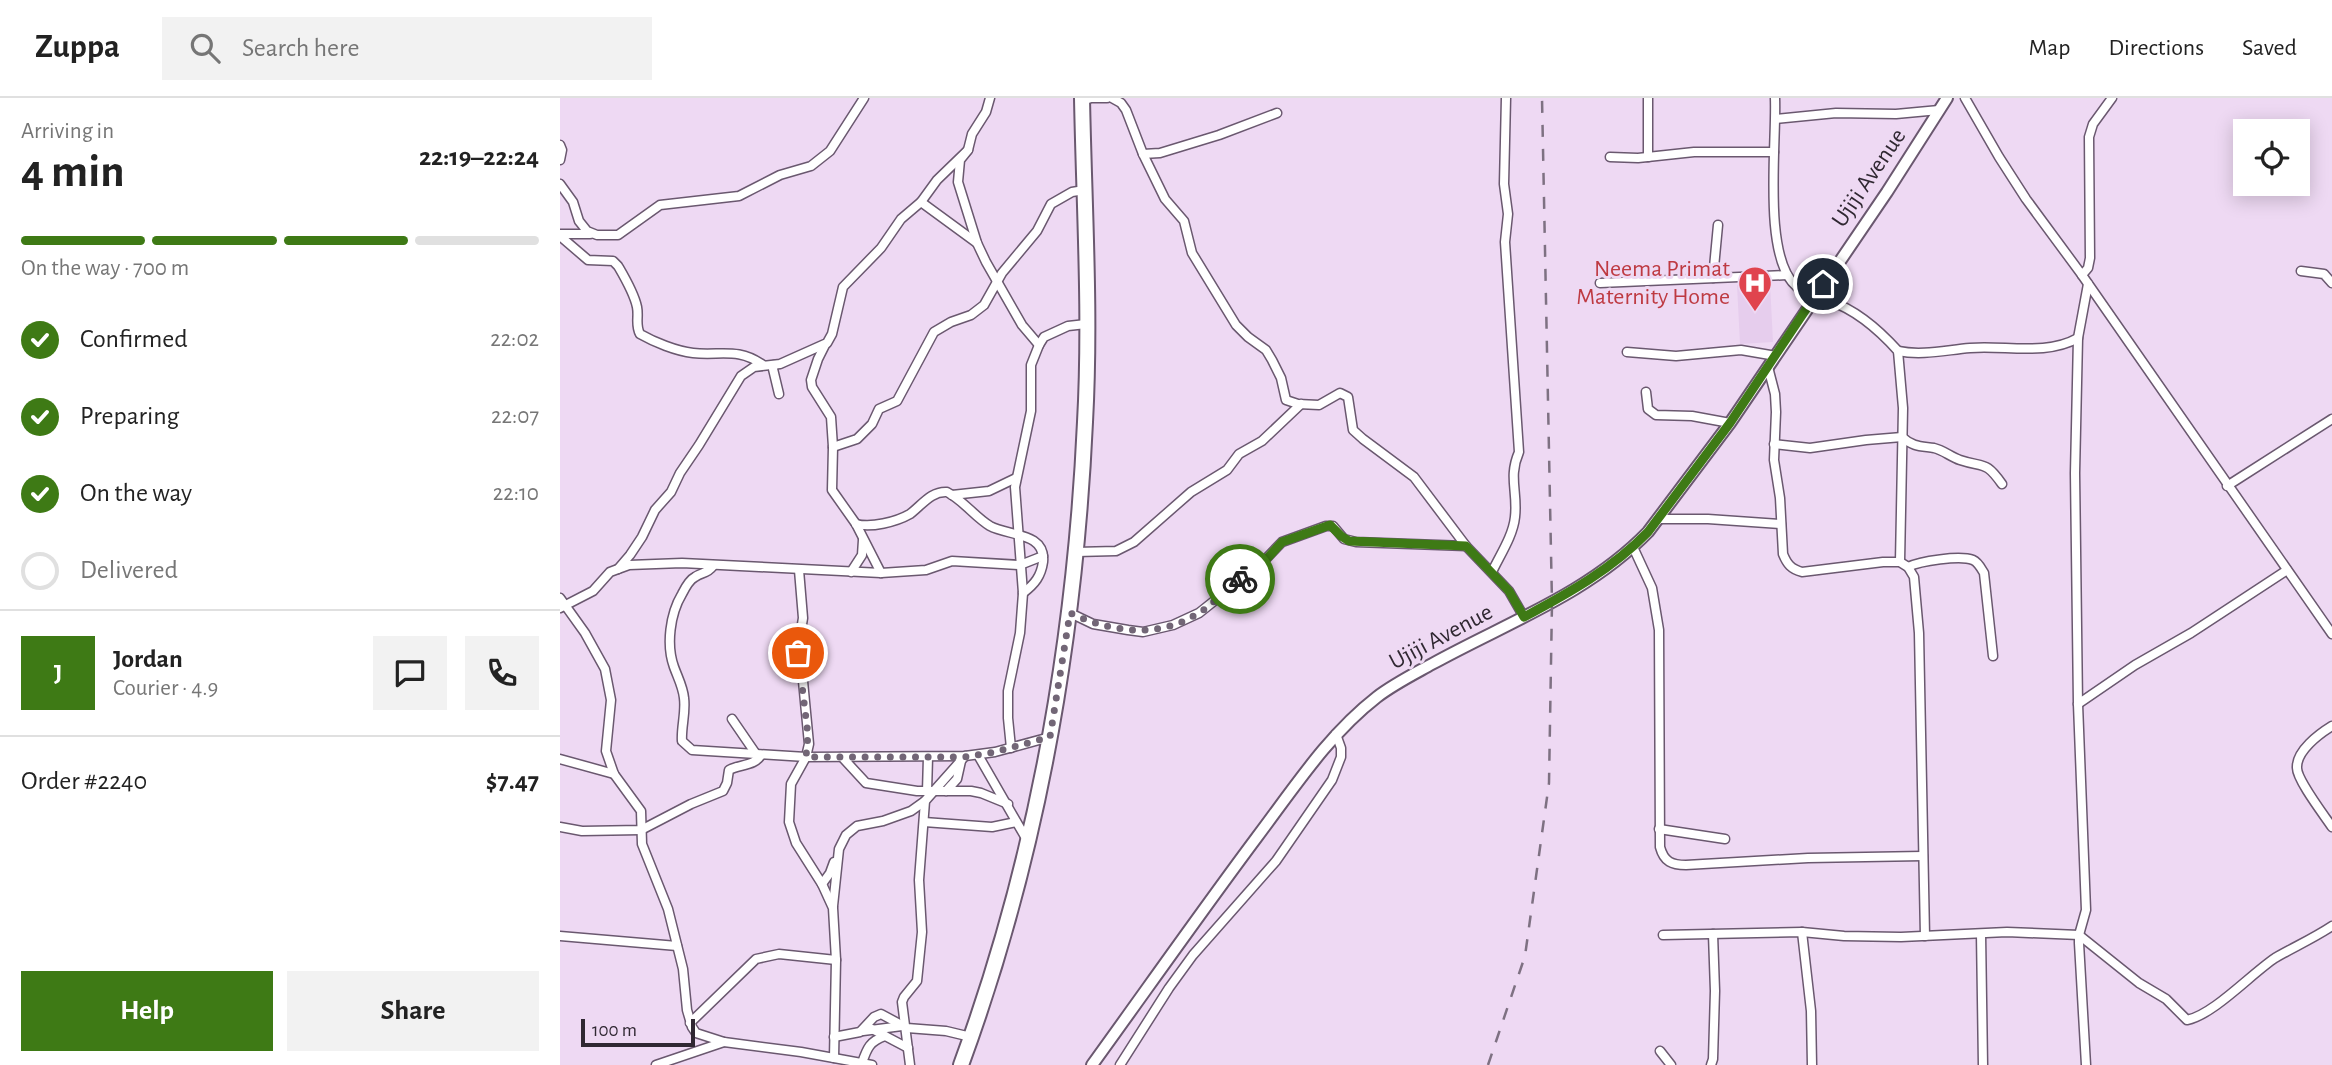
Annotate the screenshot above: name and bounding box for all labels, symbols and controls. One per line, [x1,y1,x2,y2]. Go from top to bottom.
search box [162,17,652,80]
icon: search [186,29,224,67]
text: Zuppa [35,31,120,64]
text: Search here [242,35,359,61]
text: Map [2028,36,2070,60]
text: Directions [2108,36,2204,60]
text: Saved [2242,36,2297,60]
map controls [2233,119,2310,196]
button: locate [2233,119,2310,196]
text: Arriving in [21,120,114,143]
street label: Ujiji Avenue [1827,124,1911,232]
text: 22:19–22:24 [419,144,539,170]
text: 4 min [21,149,125,195]
pin [1793,254,1853,314]
text: On the way · 700 m [21,257,189,280]
place label: Neema Primat Maternity Home [1576,257,1730,309]
hospital icon: Neema Primat Maternity Home [1736,264,1774,313]
icon: home [1804,265,1842,303]
icon: check [21,321,59,359]
text: Confirmed [80,326,188,352]
text: 22:02 [490,328,539,351]
icon: check [21,398,59,436]
text: Preparing [80,403,179,429]
text: 22:07 [491,405,539,428]
icon: check [21,475,59,513]
text: On the way [80,480,192,506]
text: 22:10 [493,482,539,505]
courier [1205,544,1275,614]
text: Delivered [80,557,178,583]
icon: bike [1221,560,1259,598]
street label: Ujiji Avenue [1385,600,1497,674]
pin [768,623,828,683]
icon: bag [779,634,817,672]
button: chat [373,636,447,710]
button: phone [465,636,539,710]
text: Jordan [113,646,183,672]
text: J [54,660,62,686]
text: Courier · 4.9 [113,677,218,700]
text: Order #2240 [21,768,147,794]
text: $7.47 [486,768,539,794]
button: Help [21,971,273,1051]
button: Share [287,971,539,1051]
scale bar [581,1016,695,1048]
text: 100 m [592,1021,637,1040]

